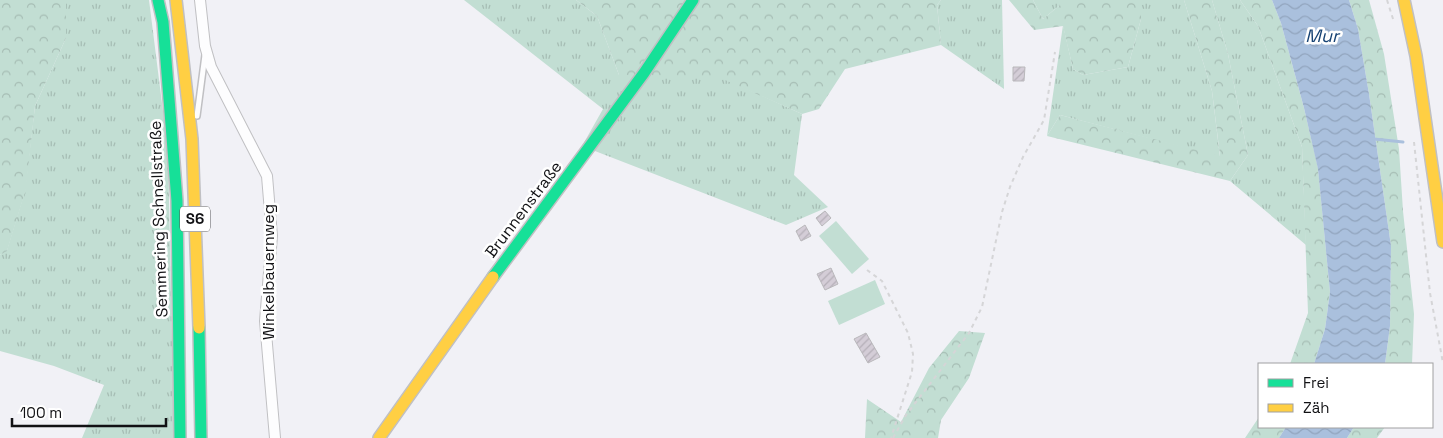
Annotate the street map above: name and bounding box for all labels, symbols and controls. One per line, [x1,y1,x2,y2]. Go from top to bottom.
water label: Mur [1305,24,1341,47]
street label: Semmering Schnellstraße [145,120,172,318]
street label: Brunnenstraße [480,157,567,262]
street label: Winkelbauernweg [258,204,279,340]
road number: S6 [180,206,210,232]
legend [1258,363,1433,428]
text: Frei [1303,373,1329,392]
scale bar [12,396,166,428]
text: Zäh [1303,398,1329,417]
text: 100 m [20,403,62,422]

